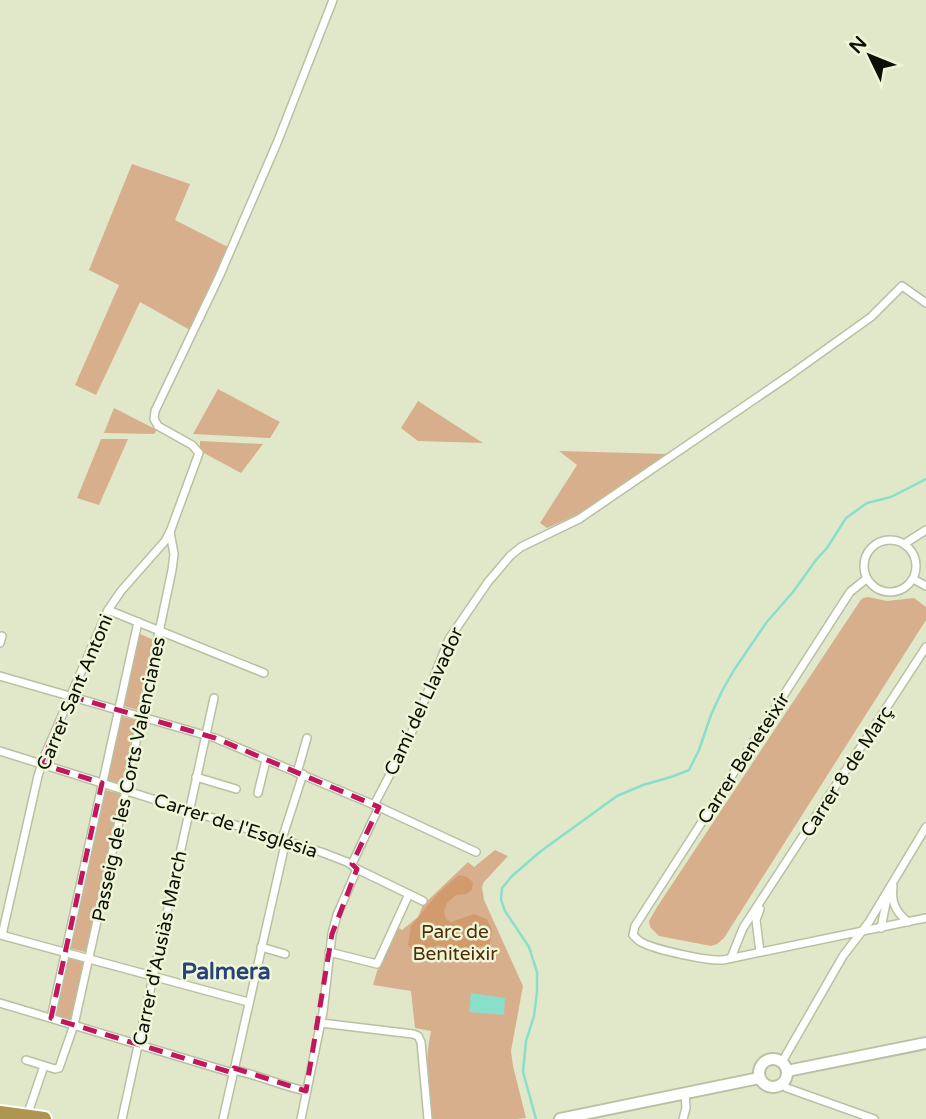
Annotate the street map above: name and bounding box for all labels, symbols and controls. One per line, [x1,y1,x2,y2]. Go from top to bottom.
north arrow [835,21,905,91]
text: N [845,32,872,58]
street label: Carrer Sant Antoni [32,611,118,774]
street label: Camí del Llavador [380,623,468,779]
street label: Passeig de les Corts Valencianes [88,635,170,924]
street label: Carrer Beneteixir [693,688,795,828]
street label: Carrer 8 de Març [796,702,897,841]
street label: Carrer de l'Església [151,789,320,863]
street label: Carrer d'Ausiàs March [129,849,191,1048]
park label: Parc de Beniteixir [412,921,498,965]
district label: Palmera [181,958,271,986]

